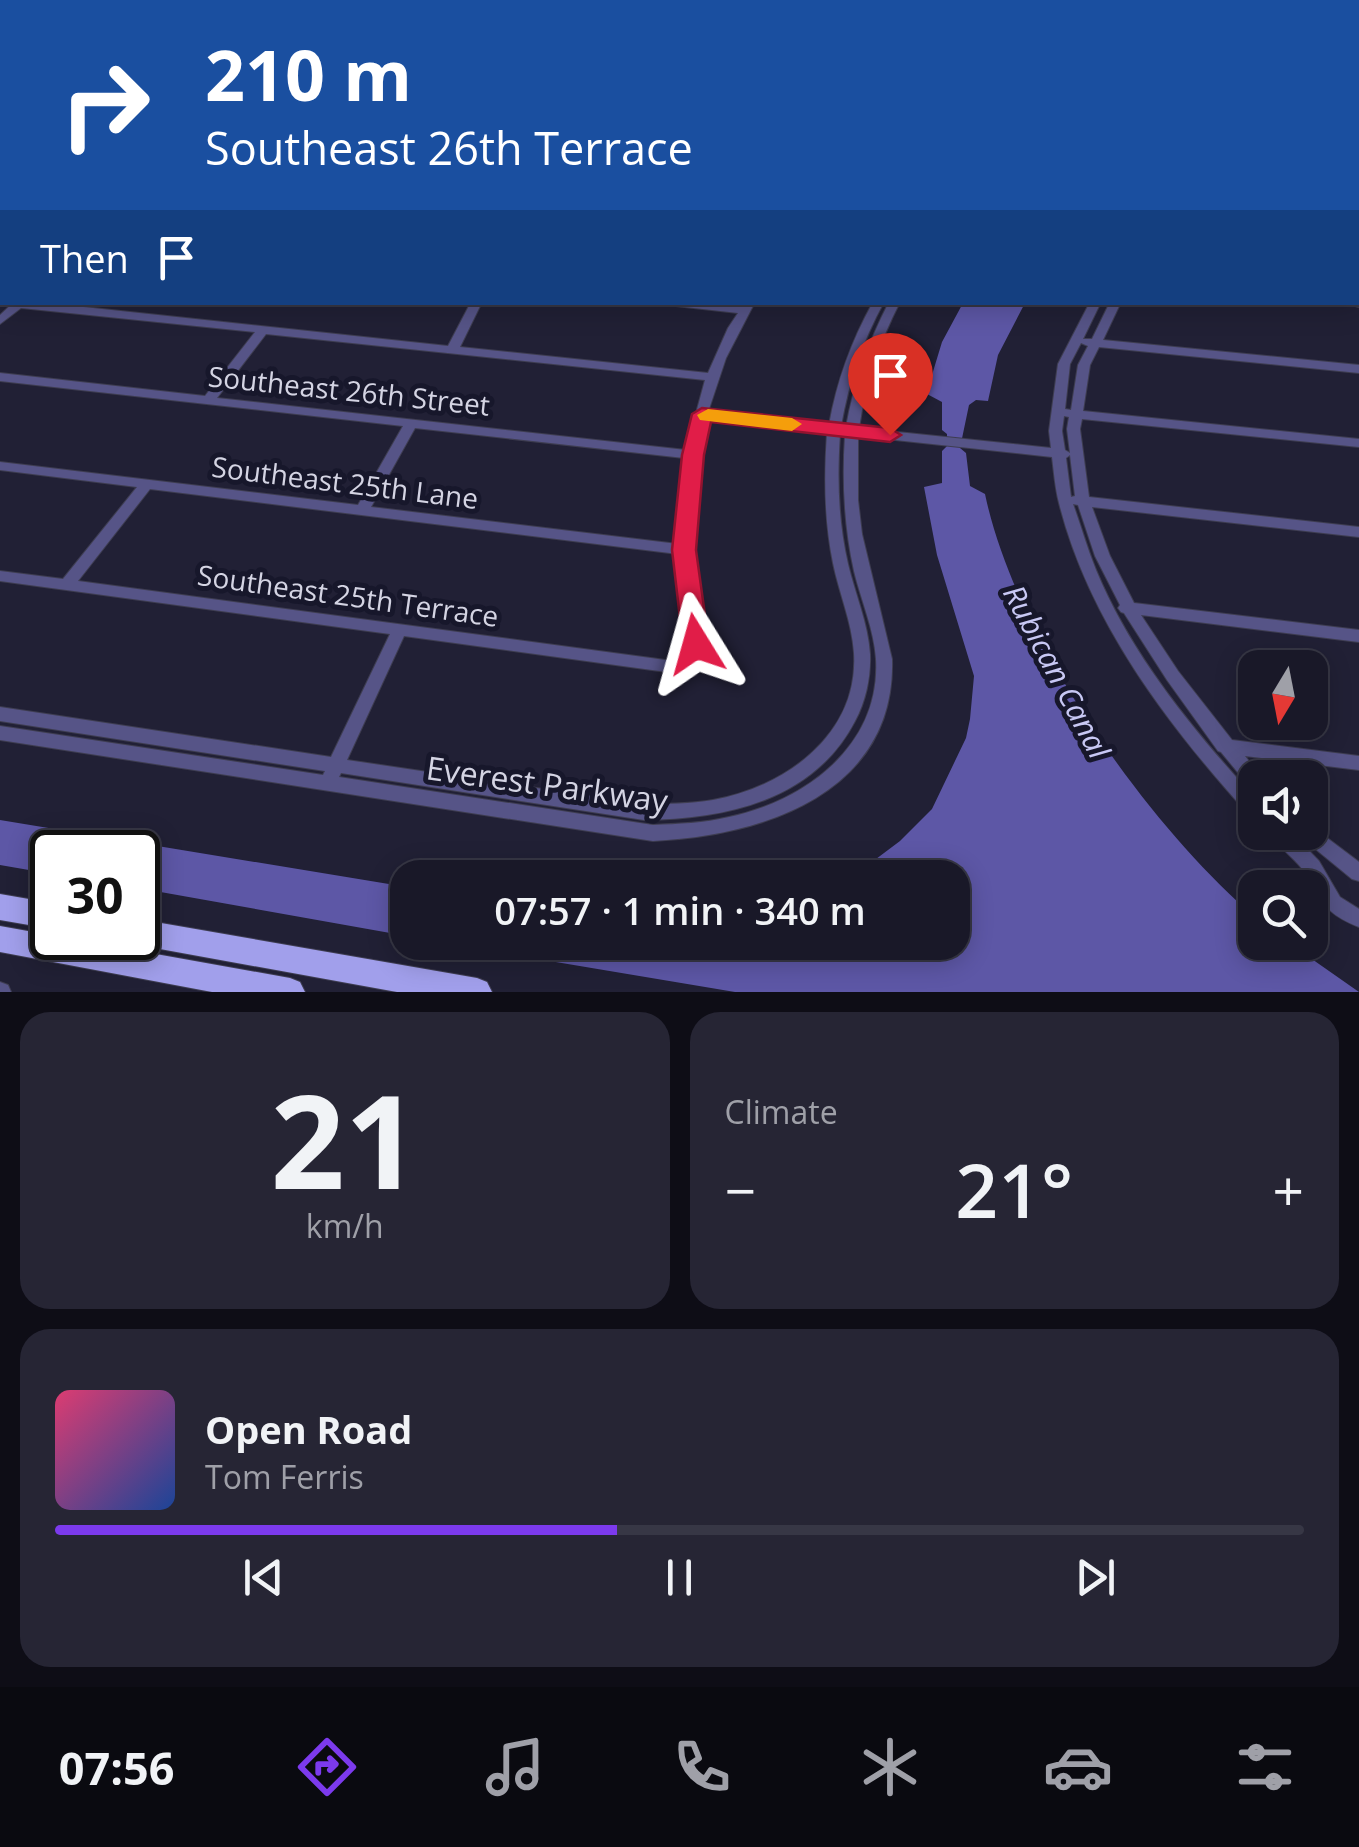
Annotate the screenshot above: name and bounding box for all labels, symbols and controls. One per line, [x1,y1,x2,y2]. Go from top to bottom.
text: 210 m [205,26,412,122]
icon: right [40,40,170,170]
text: Southeast 26th Terrace [205,117,693,178]
icon: arrive [149,230,204,285]
text: Then [40,232,129,284]
pin [848,333,933,436]
icon: arrive [863,348,918,403]
street label: Southeast 26th Street [206,356,492,424]
street label: Southeast 25th Lane [210,447,480,517]
street label: Southeast 25th Terrace [195,555,501,635]
water label: Rubican Canal [994,577,1121,767]
position arrow [644,592,748,696]
north arrow [1238,650,1328,740]
map controls [1238,650,1328,960]
street label: Everest Parkway [424,745,672,822]
button: sound [1238,760,1328,850]
speed limit sign: 30 [30,830,160,960]
button: search [1238,870,1328,960]
text: 07:57 · 1 min · 340 m [494,884,866,936]
text: 21 [270,1050,419,1227]
text: Climate [725,1090,838,1133]
text: 21° [955,1138,1073,1240]
text: − [725,1152,756,1227]
text: + [1273,1152,1304,1227]
text: km/h [306,1204,384,1247]
text: Open Road [205,1403,412,1455]
text: Tom Ferris [205,1455,364,1498]
icon: previous [236,1550,291,1605]
icon: pause [652,1550,707,1605]
icon: next [1068,1550,1123,1605]
icon: directions [292,1732,362,1802]
icon: music [480,1732,550,1802]
icon: phone [667,1732,737,1802]
icon: climate [855,1732,925,1802]
icon: car [1043,1732,1113,1802]
icon: filters [1230,1732,1300,1802]
text: 07:56 [59,1737,175,1798]

